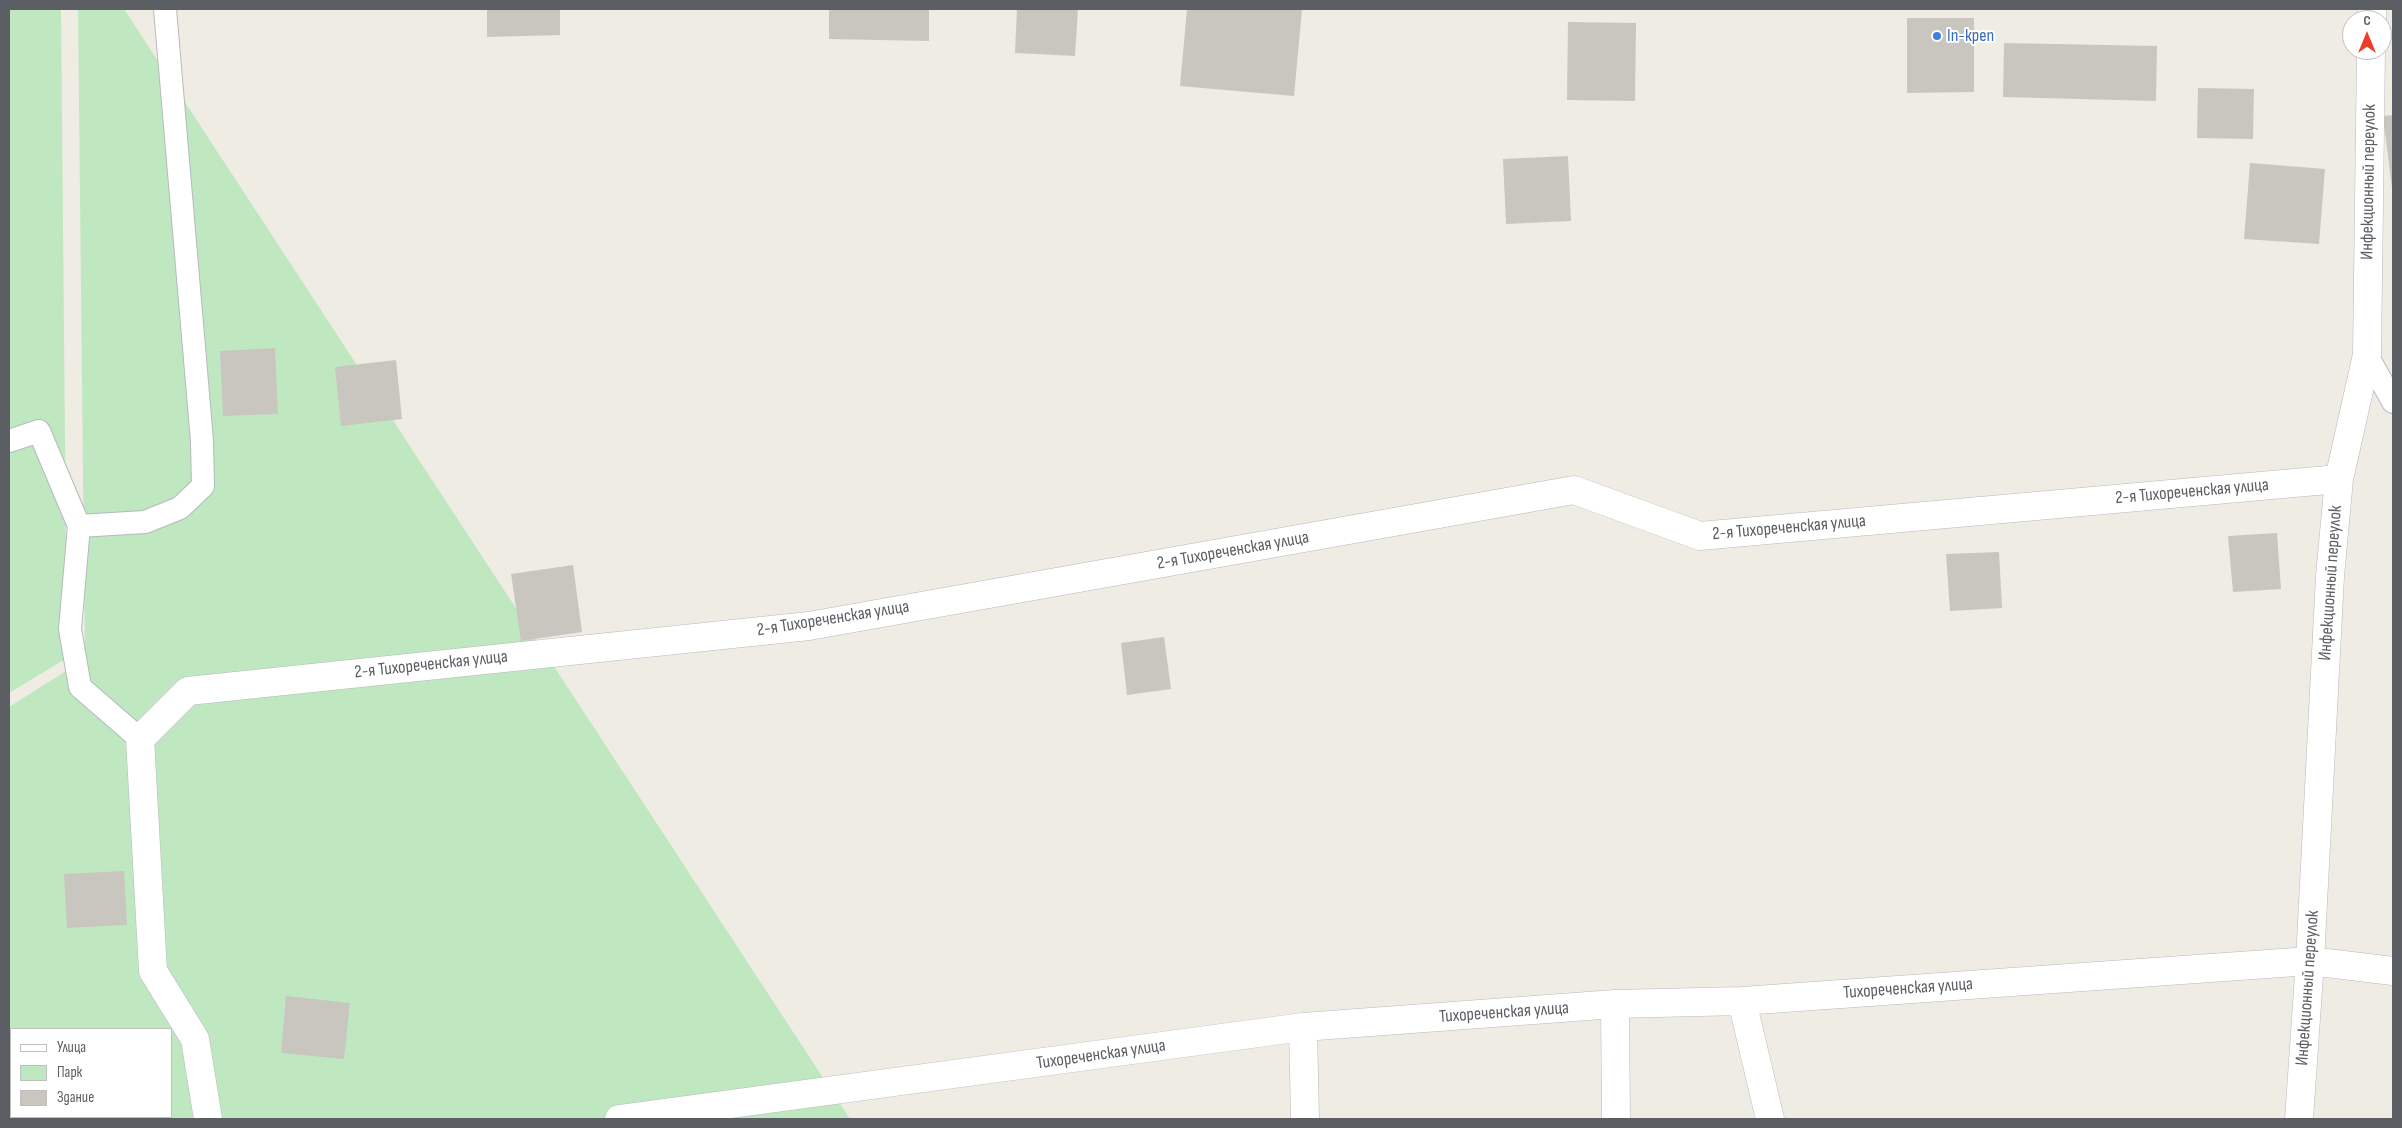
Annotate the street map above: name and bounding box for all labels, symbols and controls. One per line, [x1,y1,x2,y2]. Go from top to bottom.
north arrow [2342,10,2392,60]
text: С [2363,12,2371,29]
place label: In-креп [1947,25,1994,47]
marker: In-креп [1931,30,1943,42]
street label: Инфекционный переулок [2357,104,2381,260]
street label: 2-я Тихореченская улица [2114,475,2270,509]
street label: Инфекционный переулок [2315,505,2347,661]
street label: 2-я Тихореченская улица [1711,511,1867,545]
street label: 2-я Тихореченская улица [1155,527,1311,575]
street label: 2-я Тихореченская улица [755,596,911,642]
street label: 2-я Тихореченская улица [353,646,509,684]
street label: Инфекционный переулок [2292,910,2324,1066]
street label: Тихореченская улица [1842,974,1974,1004]
street label: Тихореченская улица [1438,998,1570,1028]
legend [10,1028,172,1118]
street label: Тихореченская улица [1035,1035,1167,1075]
text: Улица [57,1038,86,1057]
text: Парк [57,1063,82,1082]
text: Здание [57,1088,94,1107]

